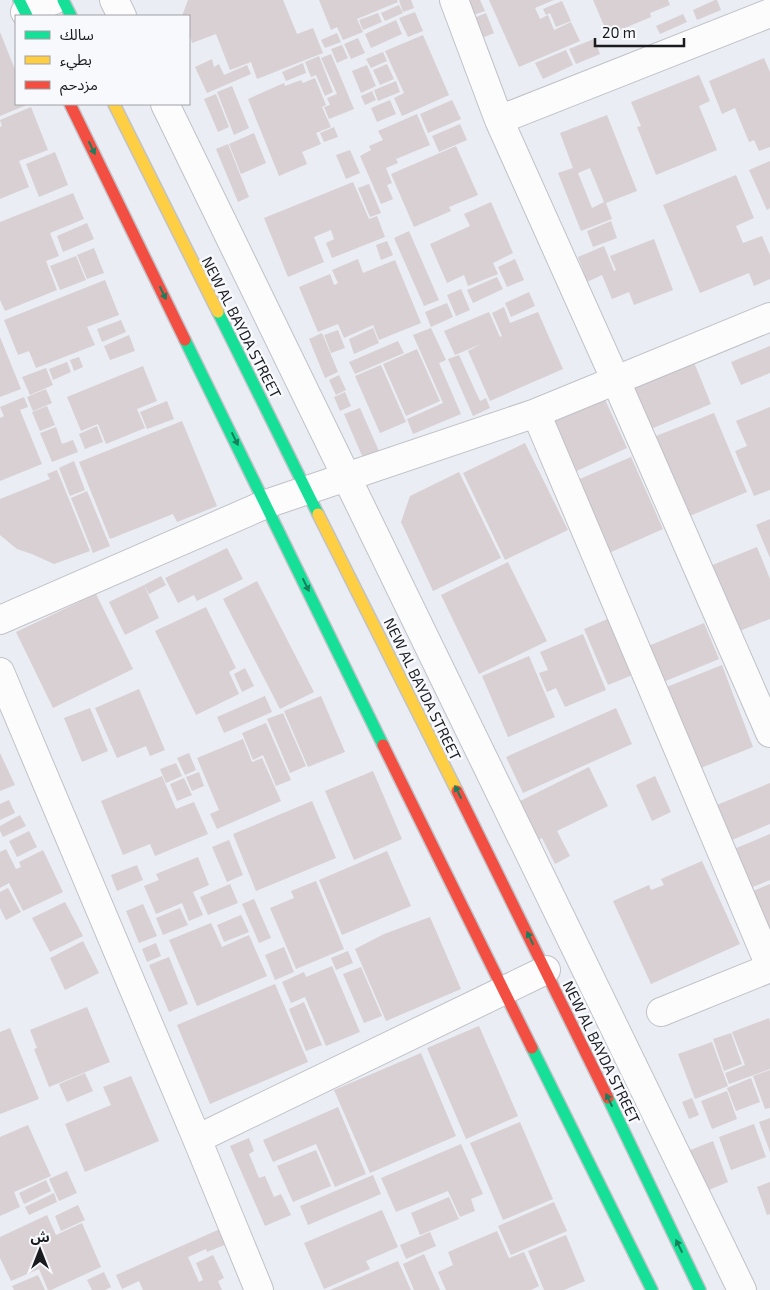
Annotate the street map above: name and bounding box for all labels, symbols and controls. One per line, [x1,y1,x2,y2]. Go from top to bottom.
legend [15,15,190,105]
scale bar [595,15,684,47]
text: 20 m [602,23,636,41]
text: سالك [60,25,94,43]
text: بطيء [60,50,92,71]
text: مزدحم [60,75,98,96]
one-way arrow [87,140,96,155]
street label: NEW AL BAYDA STREET [198,253,286,401]
one-way arrow [159,286,167,301]
one-way arrow [231,432,239,446]
one-way arrow [302,578,310,592]
street label: NEW AL BAYDA STREET [381,615,466,764]
one-way arrow [454,785,462,800]
one-way arrow [526,931,534,945]
street label: NEW AL BAYDA STREET [560,978,645,1127]
one-way arrow [604,1093,612,1107]
north arrow [15,1225,65,1275]
text: ش [30,1228,50,1245]
one-way arrow [675,1239,683,1253]

